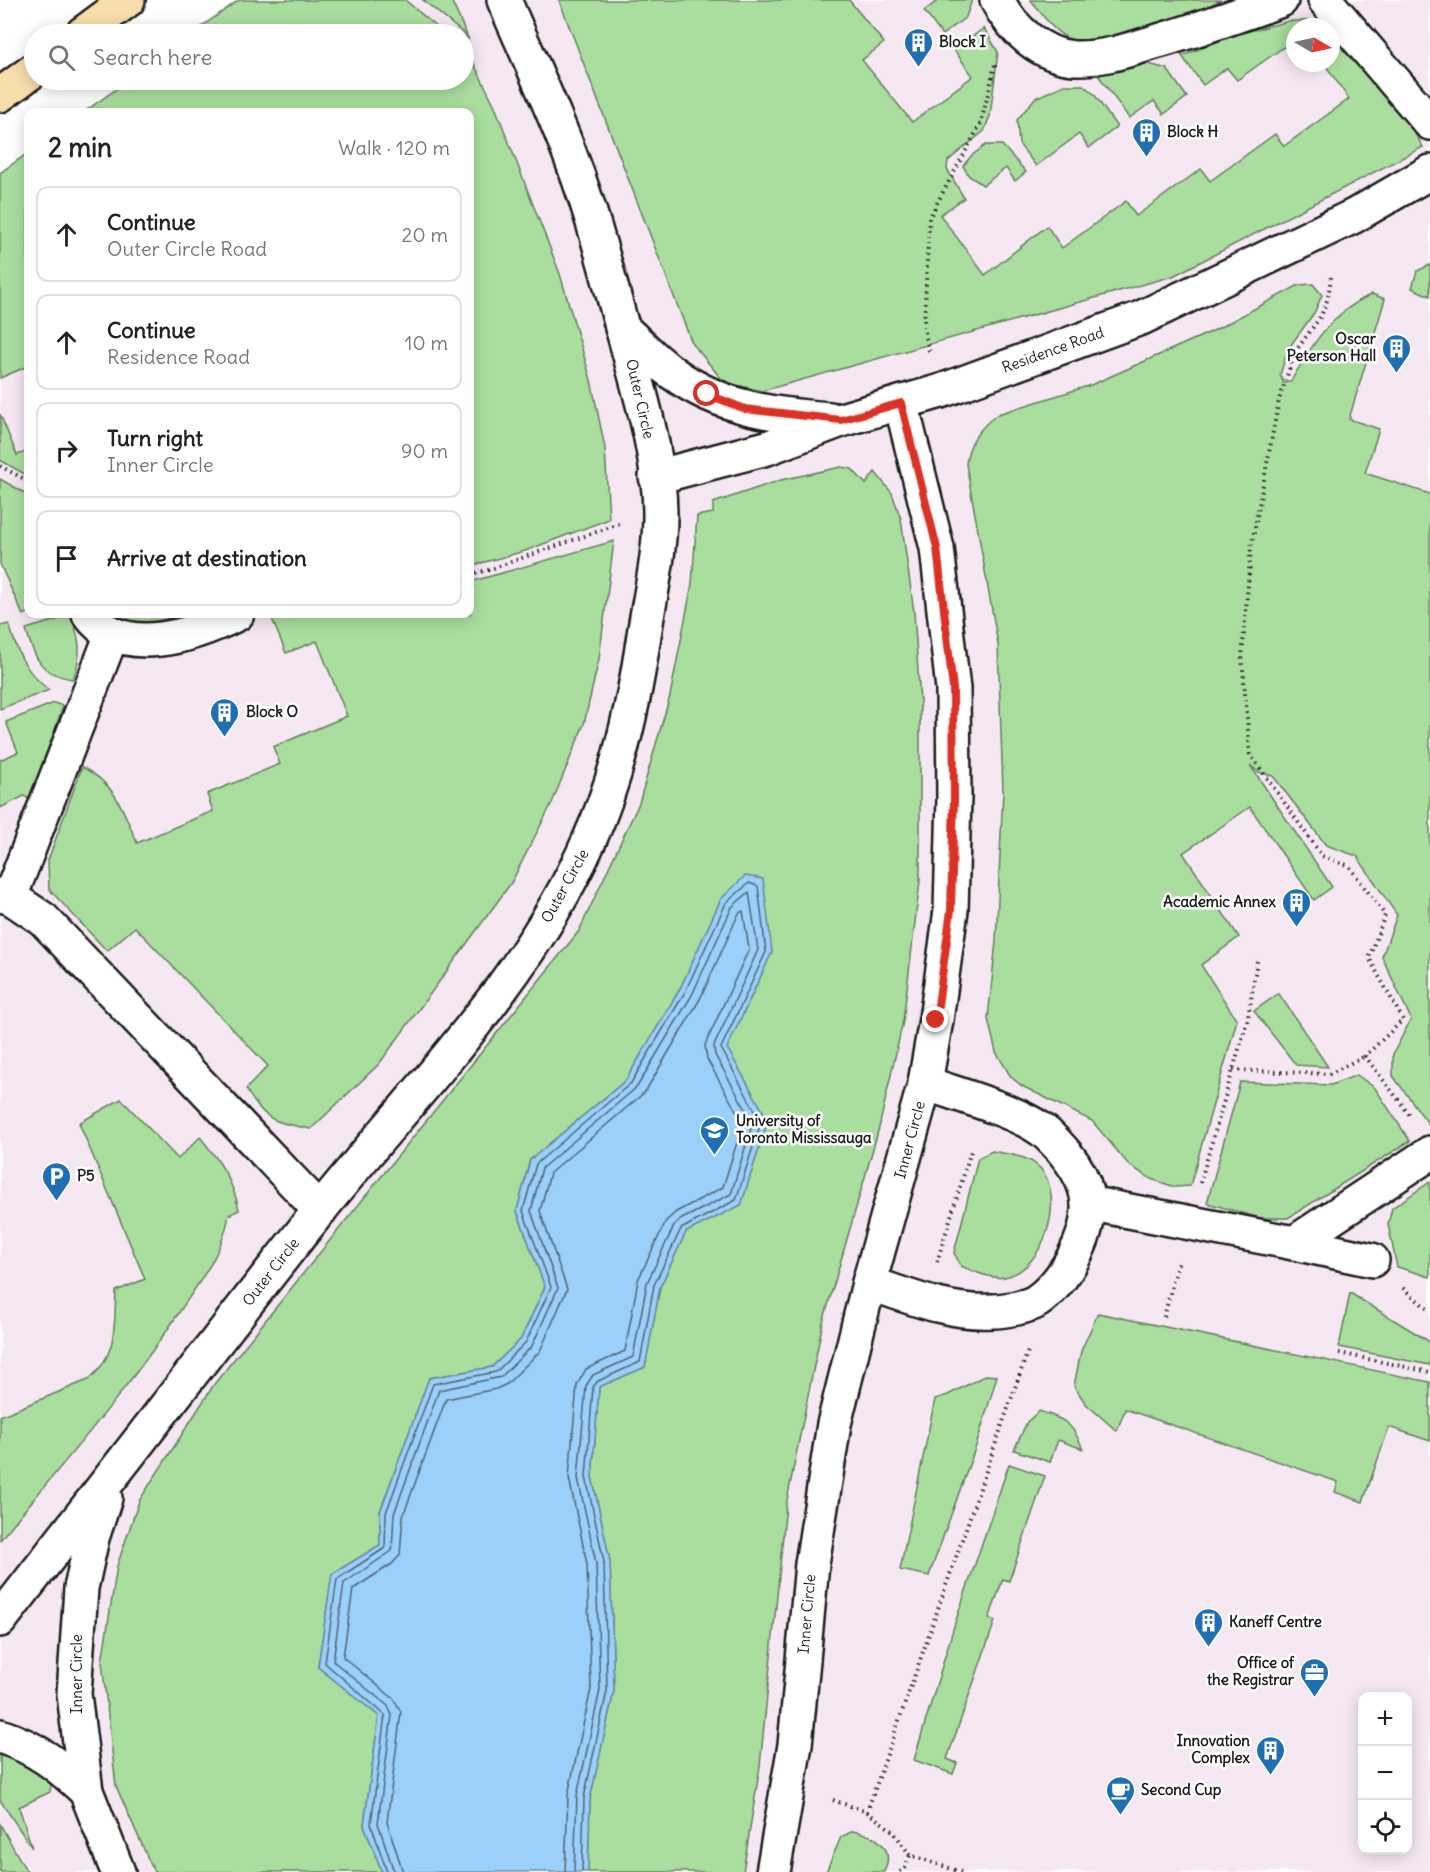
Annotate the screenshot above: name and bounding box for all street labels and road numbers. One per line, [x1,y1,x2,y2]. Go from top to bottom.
street label: Residence Road [999,322,1107,377]
street label: Outer Circle [622,357,659,441]
street label: Outer Circle [537,846,593,926]
street label: Inner Circle [890,1099,929,1181]
street label: Outer Circle [238,1234,303,1310]
street label: Inner Circle [794,1573,819,1655]
street label: Inner Circle [67,1634,86,1714]

